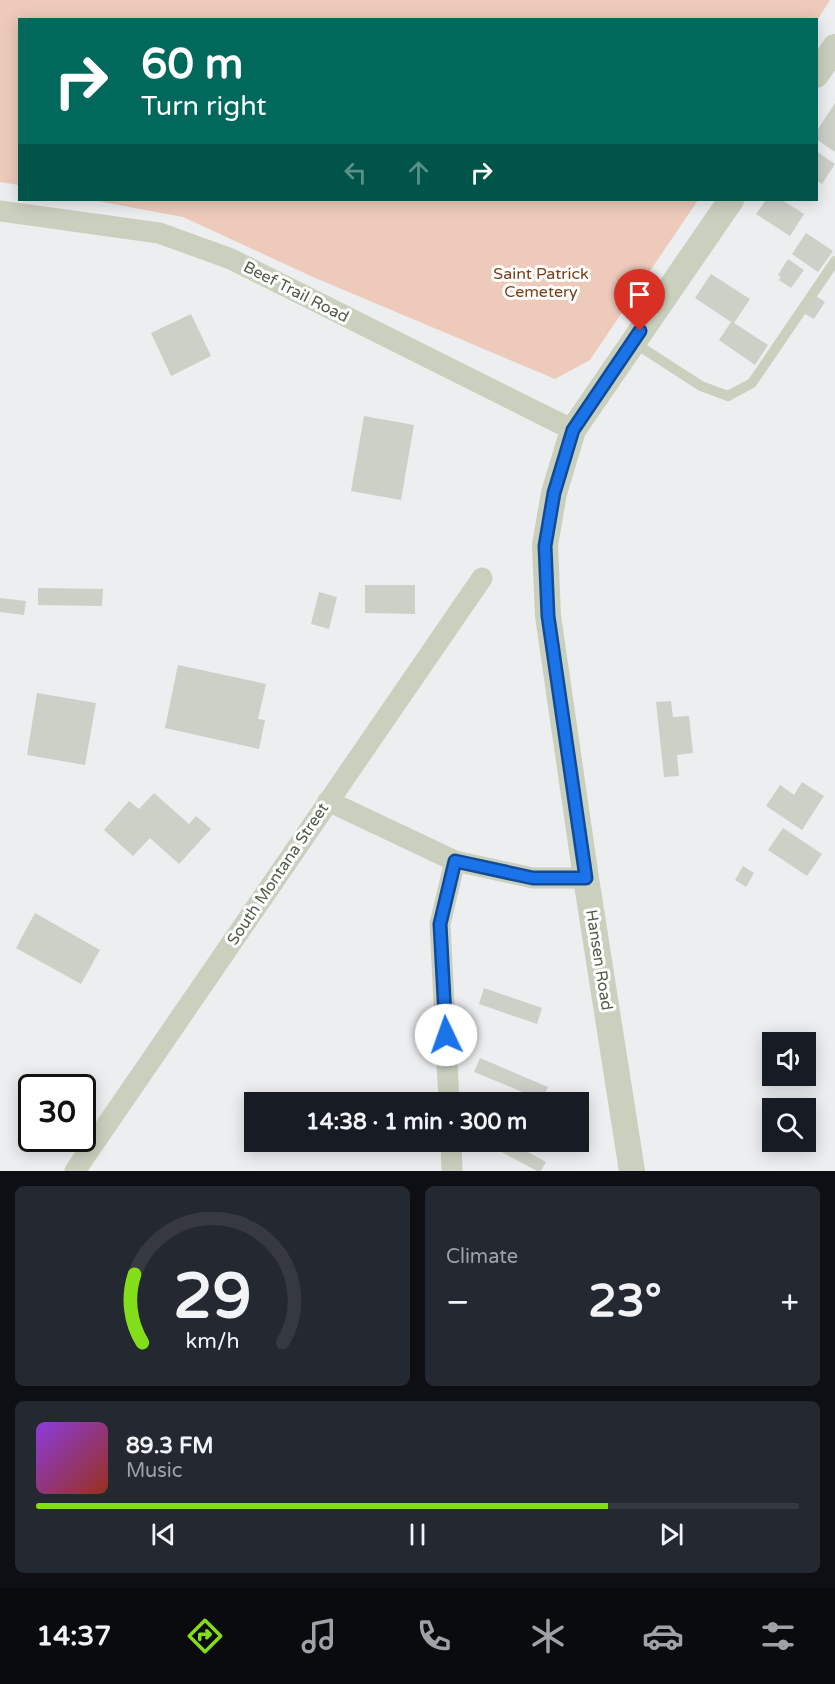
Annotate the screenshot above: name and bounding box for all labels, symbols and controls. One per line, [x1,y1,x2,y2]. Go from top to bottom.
text: 60 m [141,39,243,90]
icon: right [42,42,120,120]
text: Turn right [141,90,267,123]
icon: left [339,156,372,189]
icon: ahead [402,156,435,189]
icon: right [465,156,498,189]
street label: Beef Trail Road [240,257,352,327]
park label: Saint Patrick Cemetery [493,264,589,302]
pin [614,269,665,331]
icon: arrive [623,278,656,311]
street label: South Montana Street [223,799,333,949]
street label: Hansen Road [581,908,617,1012]
position arrow [414,1003,478,1067]
map controls [762,1032,816,1152]
button: sound [762,1032,816,1086]
speed limit sign: 30 [18,1074,96,1152]
button: search [762,1098,816,1152]
text: 14:38 · 1 min · 300 m [306,1109,527,1135]
text: Climate [446,1245,518,1269]
text: 29 [173,1260,252,1335]
text: 23° [588,1275,662,1329]
text: − [446,1283,470,1322]
text: + [780,1283,799,1322]
text: km/h [186,1328,239,1354]
text: 89.3 FM [126,1433,214,1459]
text: Music [126,1459,182,1483]
icon: previous [147,1518,180,1551]
icon: pause [401,1518,434,1551]
icon: next [655,1518,688,1551]
icon: directions [184,1615,226,1657]
icon: music [298,1615,340,1657]
icon: phone [413,1615,455,1657]
icon: climate [527,1615,569,1657]
icon: car [642,1615,684,1657]
icon: filters [757,1615,799,1657]
text: 14:37 [36,1620,111,1653]

